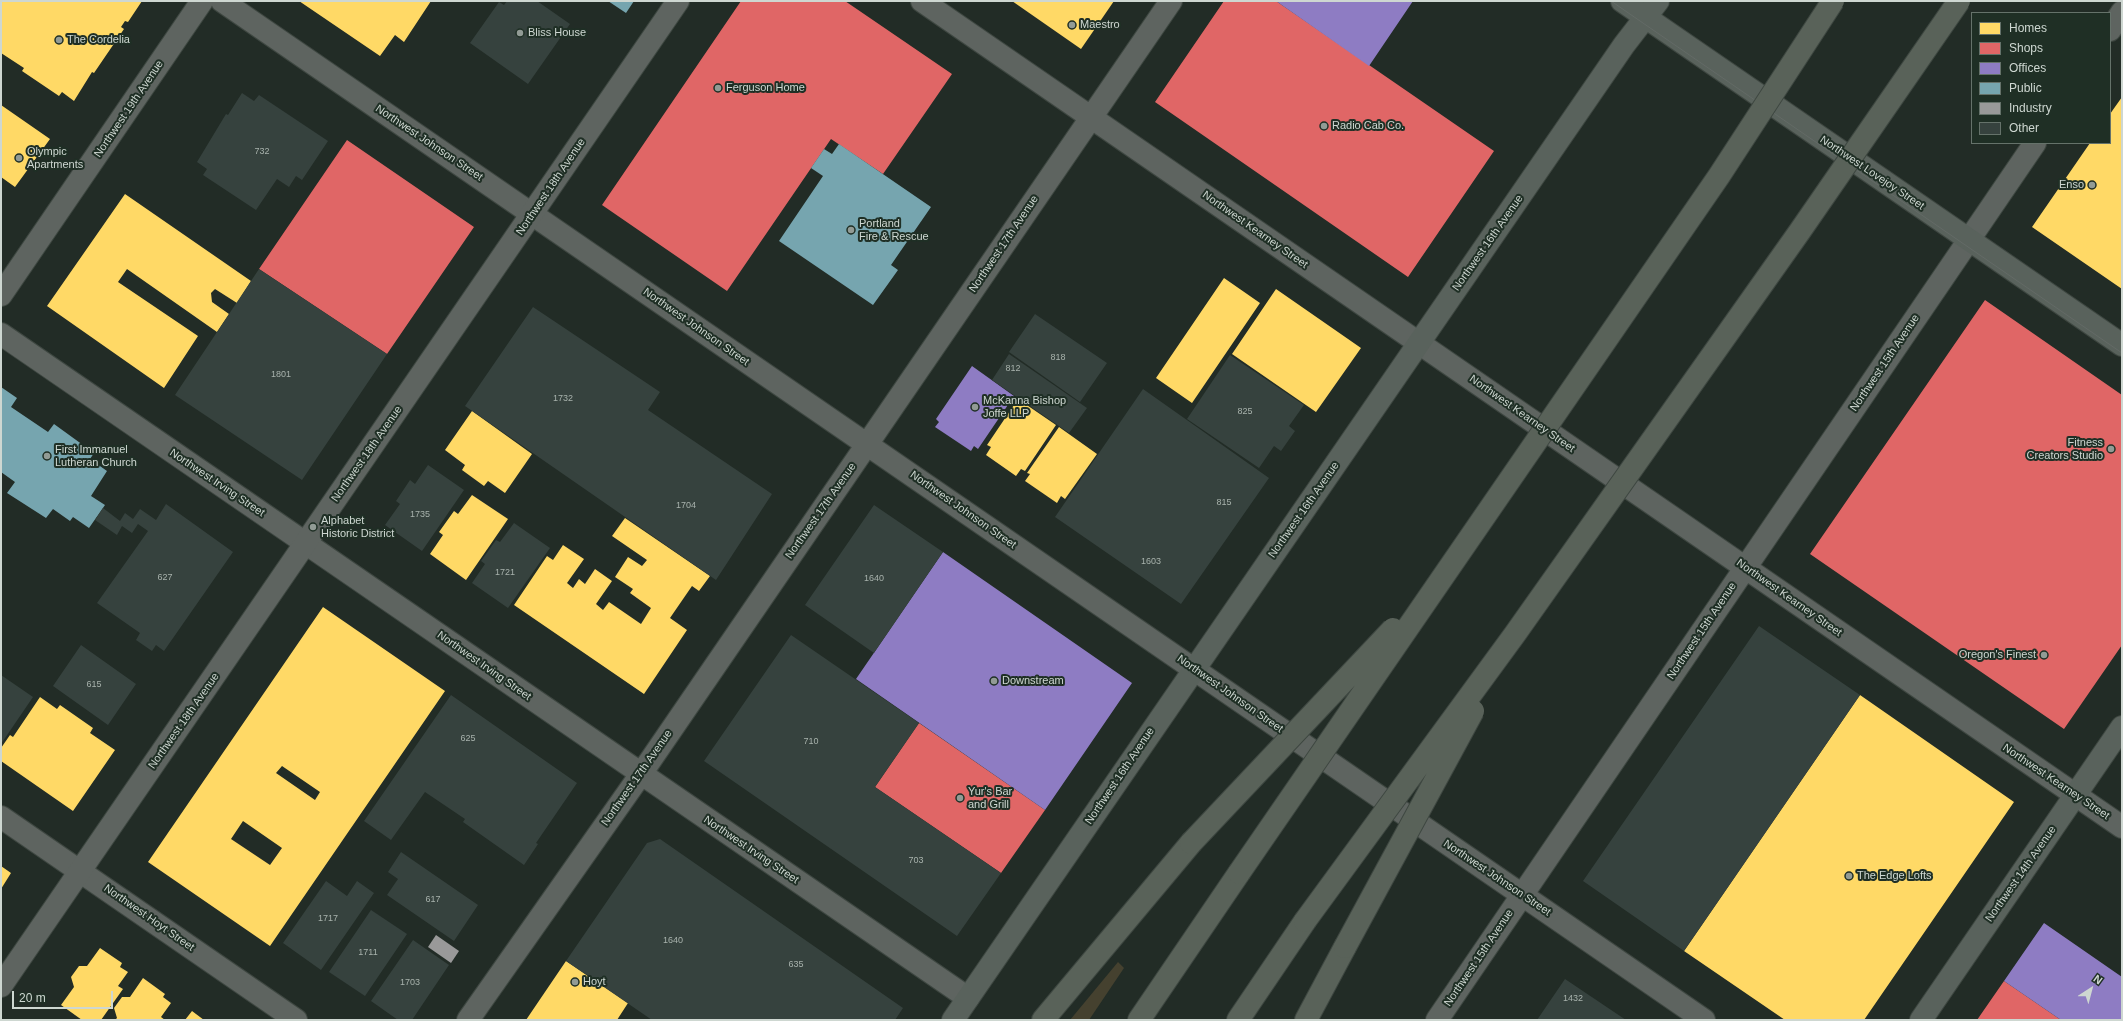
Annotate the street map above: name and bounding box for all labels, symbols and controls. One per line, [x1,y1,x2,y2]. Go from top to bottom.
legend [1971,12,2111,144]
place label: Maestro [1080,18,1120,32]
marker: Maestro [1067,20,1077,30]
text: Homes [2009,21,2047,35]
place label: Bliss House [528,26,586,40]
marker: Bliss House [515,28,525,38]
place label: The Cordelia [67,33,130,47]
marker: The Cordelia [54,35,64,45]
text: Shops [2009,41,2043,55]
street label: Northwest 19th Avenue [92,58,166,160]
text: Offices [2009,61,2046,75]
place label: Ferguson Home [726,81,805,95]
text: Public [2009,81,2042,95]
marker: Ferguson Home [713,83,723,93]
text: Industry [2009,101,2052,115]
street label: Northwest Johnson Street [373,102,485,184]
place label: Radio Cab Co. [1332,119,1404,133]
marker: Radio Cab Co. [1319,121,1329,131]
text: Other [2009,121,2039,135]
street label: Northwest Lovejoy Street [1817,133,1927,213]
street label: Northwest 18th Avenue [514,136,588,238]
place label: Olympic Apartments [27,145,83,171]
house number: 732 [254,147,270,157]
marker: Olympic Apartments [14,153,24,163]
place label: Enso [2059,178,2084,192]
marker: Enso [2087,180,2097,190]
street label: Northwest Kearney Street [1200,188,1310,272]
street label: Northwest 16th Avenue [1450,192,1526,294]
street label: Northwest 17th Avenue [967,193,1041,295]
place label: Portland Fire & Rescue [859,217,929,243]
marker: Portland Fire & Rescue [846,225,856,235]
street label: Northwest Johnson Street [640,285,752,369]
street label: Northwest 15th Avenue [1848,312,1922,414]
house number: 818 [1050,353,1066,363]
house number: 812 [1005,364,1021,374]
house number: 1801 [271,370,291,380]
street label: Northwest Kearney Street [1467,372,1577,456]
house number: 1732 [553,394,573,404]
place label: McKanna Bishop Joffe LLP [983,394,1066,420]
marker: McKanna Bishop Joffe LLP [970,402,980,412]
street label: Northwest 18th Avenue [329,403,405,505]
house number: 825 [1237,407,1253,417]
place label: Fitness Creators Studio [2027,436,2103,462]
place label: First Immanuel Lutheran Church [55,443,137,469]
marker: Fitness Creators Studio [2106,444,2116,454]
street label: Northwest Irving Street [167,446,267,520]
marker: First Immanuel Lutheran Church [42,451,52,461]
street label: Northwest 16th Avenue [1266,459,1342,561]
street label: Northwest 17th Avenue [783,460,859,562]
street label: Northwest Johnson Street [907,468,1019,552]
house number: 815 [1216,498,1232,508]
house number: 1704 [676,501,696,511]
house number: 1735 [410,510,430,520]
place label: Alphabet Historic District [321,514,394,540]
marker: Alphabet Historic District [308,522,318,532]
street label: Northwest Kearney Street [1734,556,1844,640]
house number: 1603 [1141,557,1161,567]
house number: 1721 [495,568,515,578]
house number: 627 [157,573,173,583]
house number: 1640 [864,574,884,584]
street label: Northwest 15th Avenue [1665,580,1739,682]
street label: Northwest Irving Street [434,629,534,703]
place label: Oregon's Finest [1959,648,2036,662]
marker: Oregon's Finest [2039,650,2049,660]
street label: Northwest Johnson Street [1174,652,1286,736]
street label: Northwest 18th Avenue [146,670,222,772]
place label: Downstream [1002,674,1064,688]
marker: Downstream [989,676,999,686]
house number: 615 [86,680,102,690]
street label: Northwest 16th Avenue [1083,725,1157,827]
street label: Northwest 17th Avenue [599,727,675,829]
house number: 625 [460,734,476,744]
house number: 710 [803,737,819,747]
street label: Northwest Kearney Street [2000,741,2112,823]
place label: Yur's Bar and Grill [968,785,1012,811]
marker: Yur's Bar and Grill [955,793,965,803]
street label: Northwest Irving Street [701,813,801,887]
street label: Northwest 14th Avenue [1983,823,2059,925]
street label: Northwest Johnson Street [1441,837,1553,919]
house number: 703 [908,856,924,866]
place label: The Edge Lofts [1857,869,1932,883]
marker: The Edge Lofts [1844,871,1854,881]
street label: Northwest Hoyt Street [101,882,197,954]
house number: 617 [425,895,441,905]
street label: Northwest 15th Avenue [1442,907,1516,1009]
house number: 1717 [318,914,338,924]
house number: 1640 [663,936,683,946]
house number: 1711 [358,948,378,958]
house number: 635 [788,960,804,970]
north arrow [2071,969,2111,1009]
text: N [2091,972,2105,986]
place label: Hoyt [583,975,606,989]
marker: Hoyt [570,977,580,987]
house number: 1703 [400,978,420,988]
scale bar [14,983,115,1009]
text: 20 m [19,991,46,1005]
house number: 1432 [1563,994,1583,1004]

